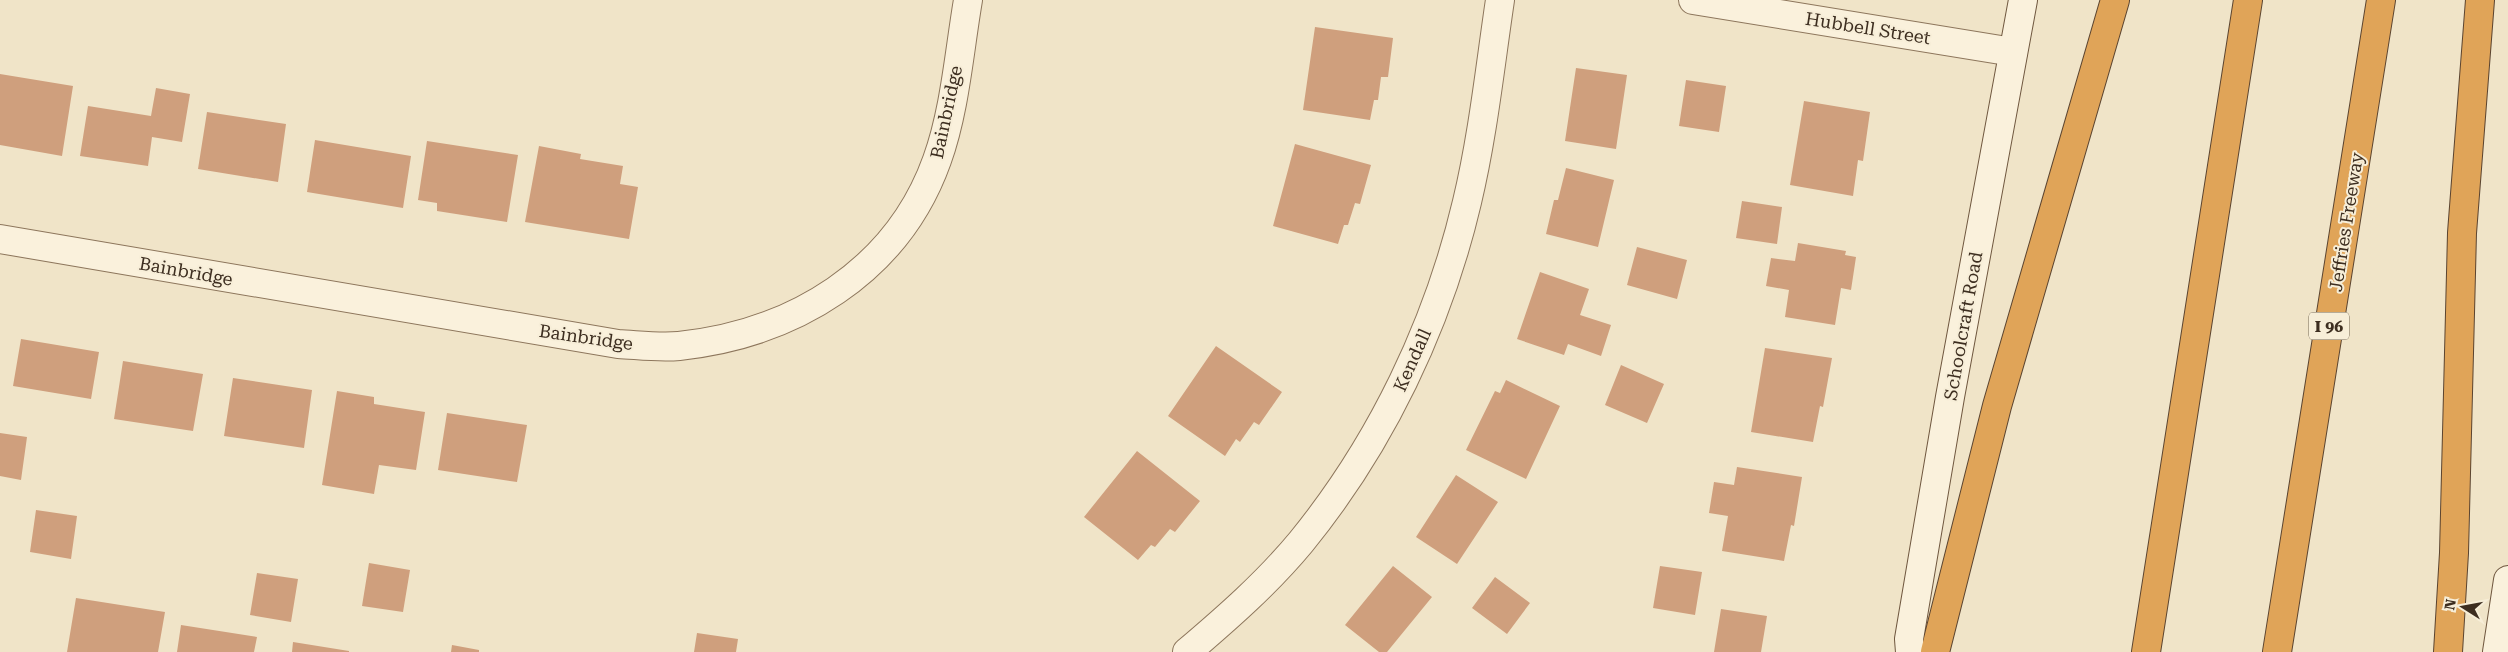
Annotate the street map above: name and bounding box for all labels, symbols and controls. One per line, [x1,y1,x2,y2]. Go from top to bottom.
street label: Hubbell Street [1804,8,1932,48]
street label: Bainbridge [926,63,966,161]
street label: Jeffries Freeway [2325,150,2367,293]
street label: Schoolcraft Road [1940,249,1987,402]
street label: Bainbridge [138,252,235,290]
road number: I 96 [2309,312,2349,340]
street label: Bainbridge [538,320,634,354]
street label: Kendall [1389,325,1435,395]
north arrow [2438,582,2488,632]
text: N [2441,597,2459,611]

